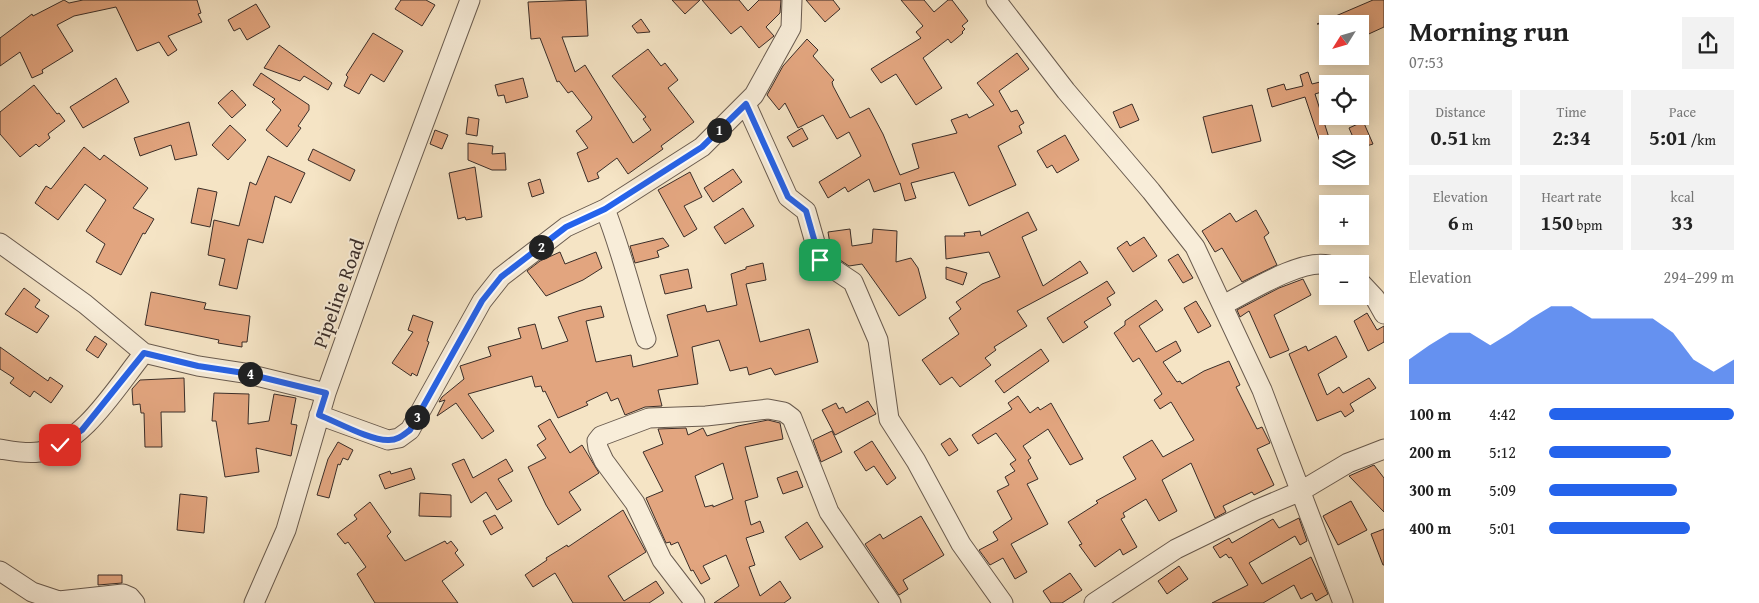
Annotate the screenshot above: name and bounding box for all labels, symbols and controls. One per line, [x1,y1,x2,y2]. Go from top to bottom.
text: Morning run [1409,10,1569,51]
north arrow [1319,15,1369,65]
map controls [1319,15,1369,305]
button: share [1682,17,1734,69]
text: 07:53 [1409,50,1444,74]
button: locate [1319,75,1369,125]
text: Distance [1435,102,1486,122]
text: Time [1557,102,1586,122]
text: Pace [1669,102,1696,122]
pin: 1 [706,118,732,142]
text: 1 [716,120,723,140]
text: 0.51 [1430,122,1469,153]
text: 2:34 [1552,122,1591,153]
text: 5:01 [1649,122,1688,153]
text: km [1469,130,1491,150]
text: /km [1688,130,1716,150]
button: layers [1319,135,1369,185]
text: Elevation [1433,187,1488,207]
text: Heart rate [1541,187,1602,207]
text: kcal [1671,187,1694,207]
button: + [1319,195,1369,245]
text: 6 [1448,207,1459,238]
text: 150 [1541,207,1573,238]
text: 33 [1672,207,1693,238]
text: m [1459,215,1473,235]
text: bpm [1573,215,1602,235]
street label: Pipeline Road [305,234,371,352]
pin: 2 [528,234,554,260]
text: 2 [538,237,545,257]
pin [799,239,841,281]
icon: arrive [806,246,834,274]
button: − [1319,255,1369,305]
text: Elevation [1409,265,1472,289]
text: 294–299 m [1664,265,1734,289]
pin: 4 [238,362,262,386]
text: 4 [247,364,254,384]
text: 100 m [1409,402,1451,426]
text: 4:42 [1489,402,1516,426]
pin: 3 [404,404,430,430]
text: 3 [414,407,421,427]
pin [39,424,81,466]
icon: check [46,431,74,459]
text: 200 m [1409,440,1451,464]
text: 5:12 [1489,440,1516,464]
text: 300 m [1409,478,1451,502]
text: 5:09 [1489,478,1516,502]
text: 400 m [1409,516,1451,540]
text: 5:01 [1489,516,1516,540]

